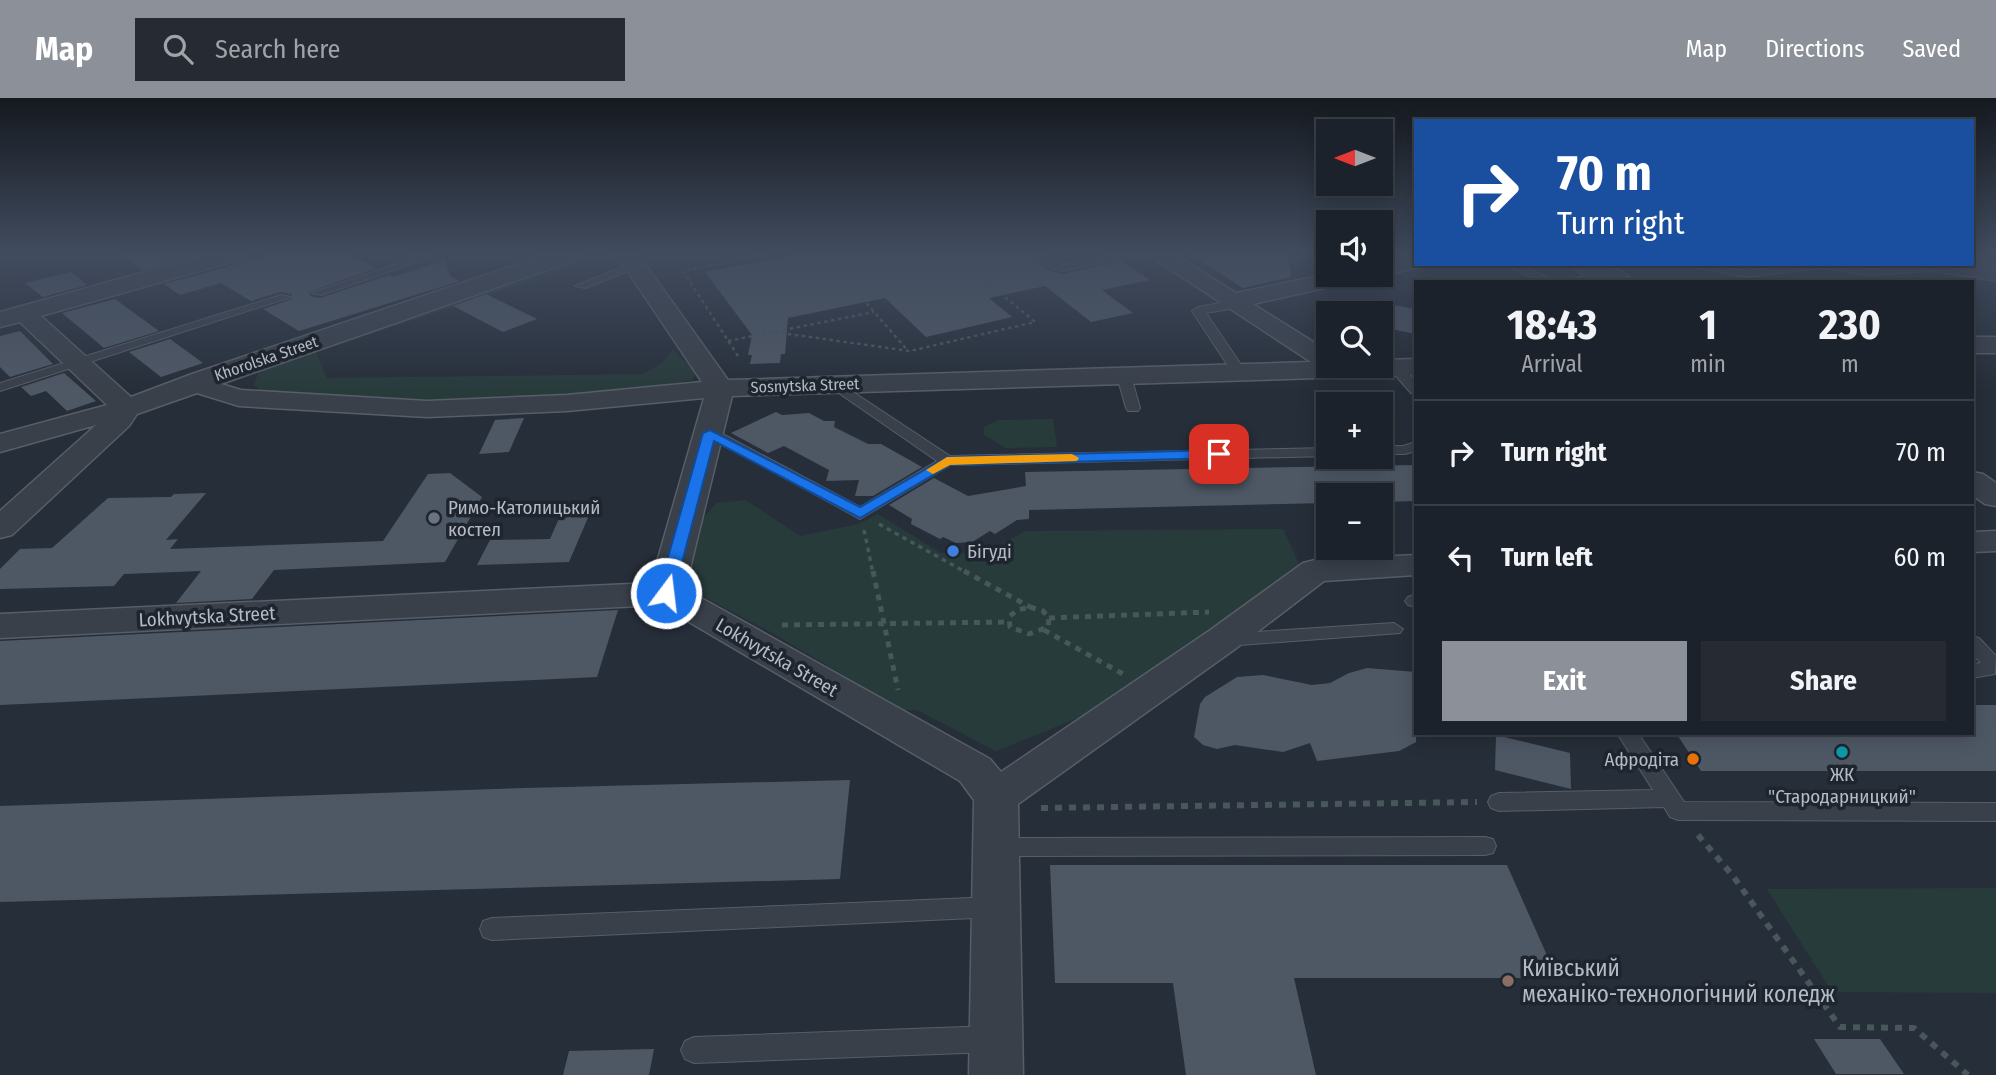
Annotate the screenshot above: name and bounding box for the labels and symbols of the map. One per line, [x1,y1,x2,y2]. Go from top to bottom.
north arrow [1316,119,1393,196]
street label: Khorolska Street [212,332,321,385]
street label: Sosnytska Street [750,374,861,397]
pin [1189,424,1249,484]
place label: Римо-Католицький костел [448,496,600,541]
marker: Римо-Католицький костел [426,510,442,526]
place label: Бігуді [967,540,1012,563]
marker: Бігуді [945,543,961,559]
position arrow [629,556,703,630]
street label: Lokhvytska Street [138,601,277,632]
street label: Lokhvytska Street [712,613,843,702]
marker: ЖК "Стародарницкий" [1834,744,1850,760]
place label: Афродіта [1604,748,1679,771]
marker: Афродіта [1685,751,1701,767]
place label: ЖК "Стародарницкий" [1768,763,1916,808]
place label: Київський механіко-технологічний коледж [1522,954,1835,1008]
marker: Київський механіко-технологічний коледж [1500,973,1516,989]

